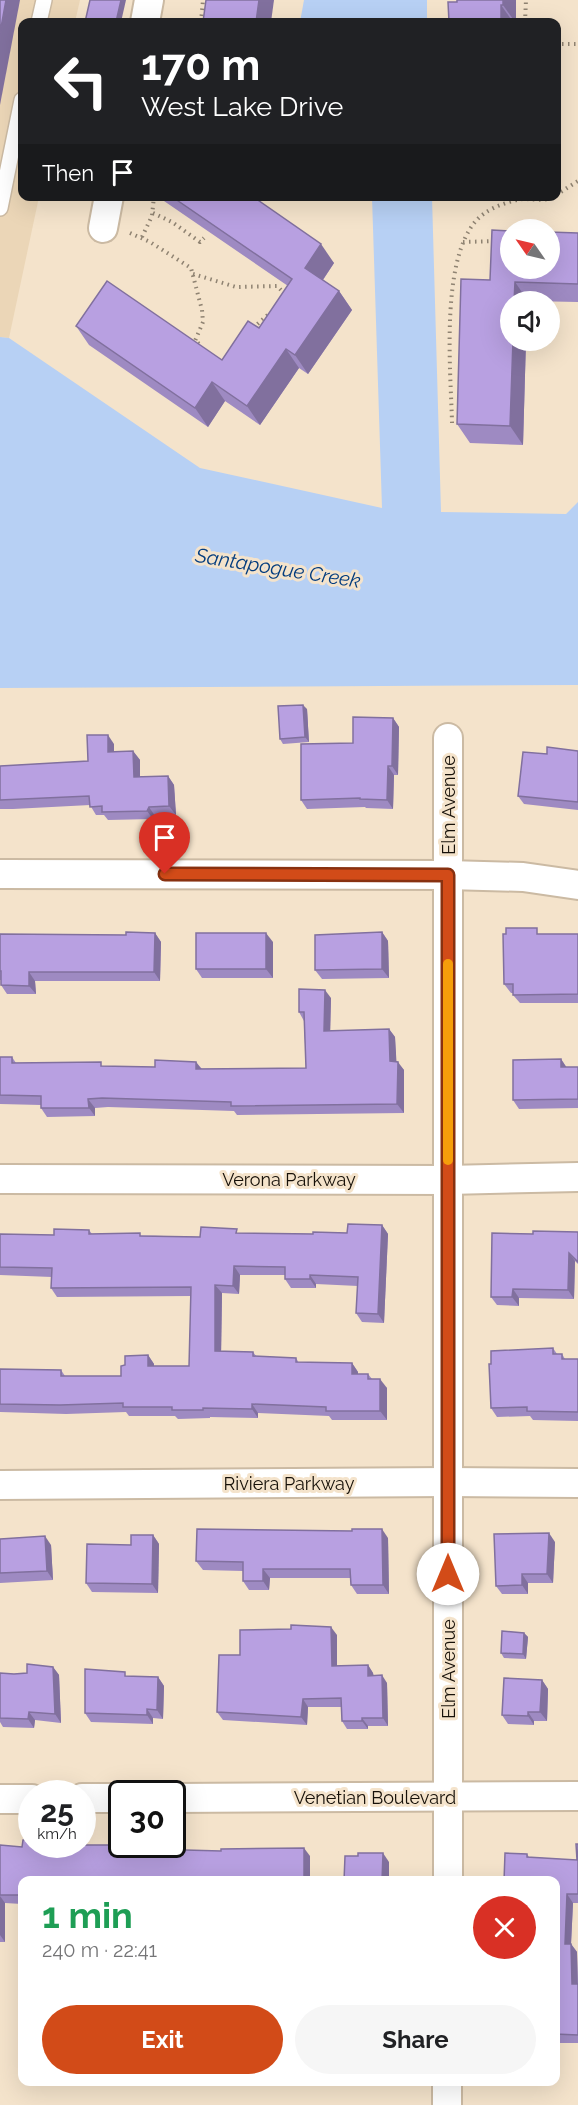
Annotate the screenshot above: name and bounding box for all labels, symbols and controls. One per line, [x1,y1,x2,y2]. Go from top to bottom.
text: 170 m [141,41,260,90]
icon: left [42,42,120,120]
text: West Lake Drive [141,91,343,122]
icon: arrive [106,156,139,189]
text: Then [42,160,94,186]
north arrow [500,219,560,279]
map controls [500,219,560,351]
button: sound [500,291,560,351]
water label: Santapogue Creek [193,543,363,593]
street label: Elm Avenue [438,755,459,855]
pin [139,812,190,874]
icon: arrive [148,821,181,854]
street label: Verona Parkway [222,1169,356,1190]
street label: Riviera Parkway [224,1473,355,1494]
position arrow [416,1542,480,1606]
street label: Elm Avenue [438,1619,459,1719]
speed limit sign: 30 [108,1780,186,1858]
street label: Venetian Boulevard [294,1787,456,1808]
text: 25 [40,1794,74,1829]
text: km/h [37,1825,77,1843]
text: 1 min [42,1894,133,1936]
button: close [473,1896,536,1959]
text: 240 m · 22:41 [42,1938,157,1962]
button: Exit [42,2005,283,2074]
button: Share [295,2005,536,2074]

